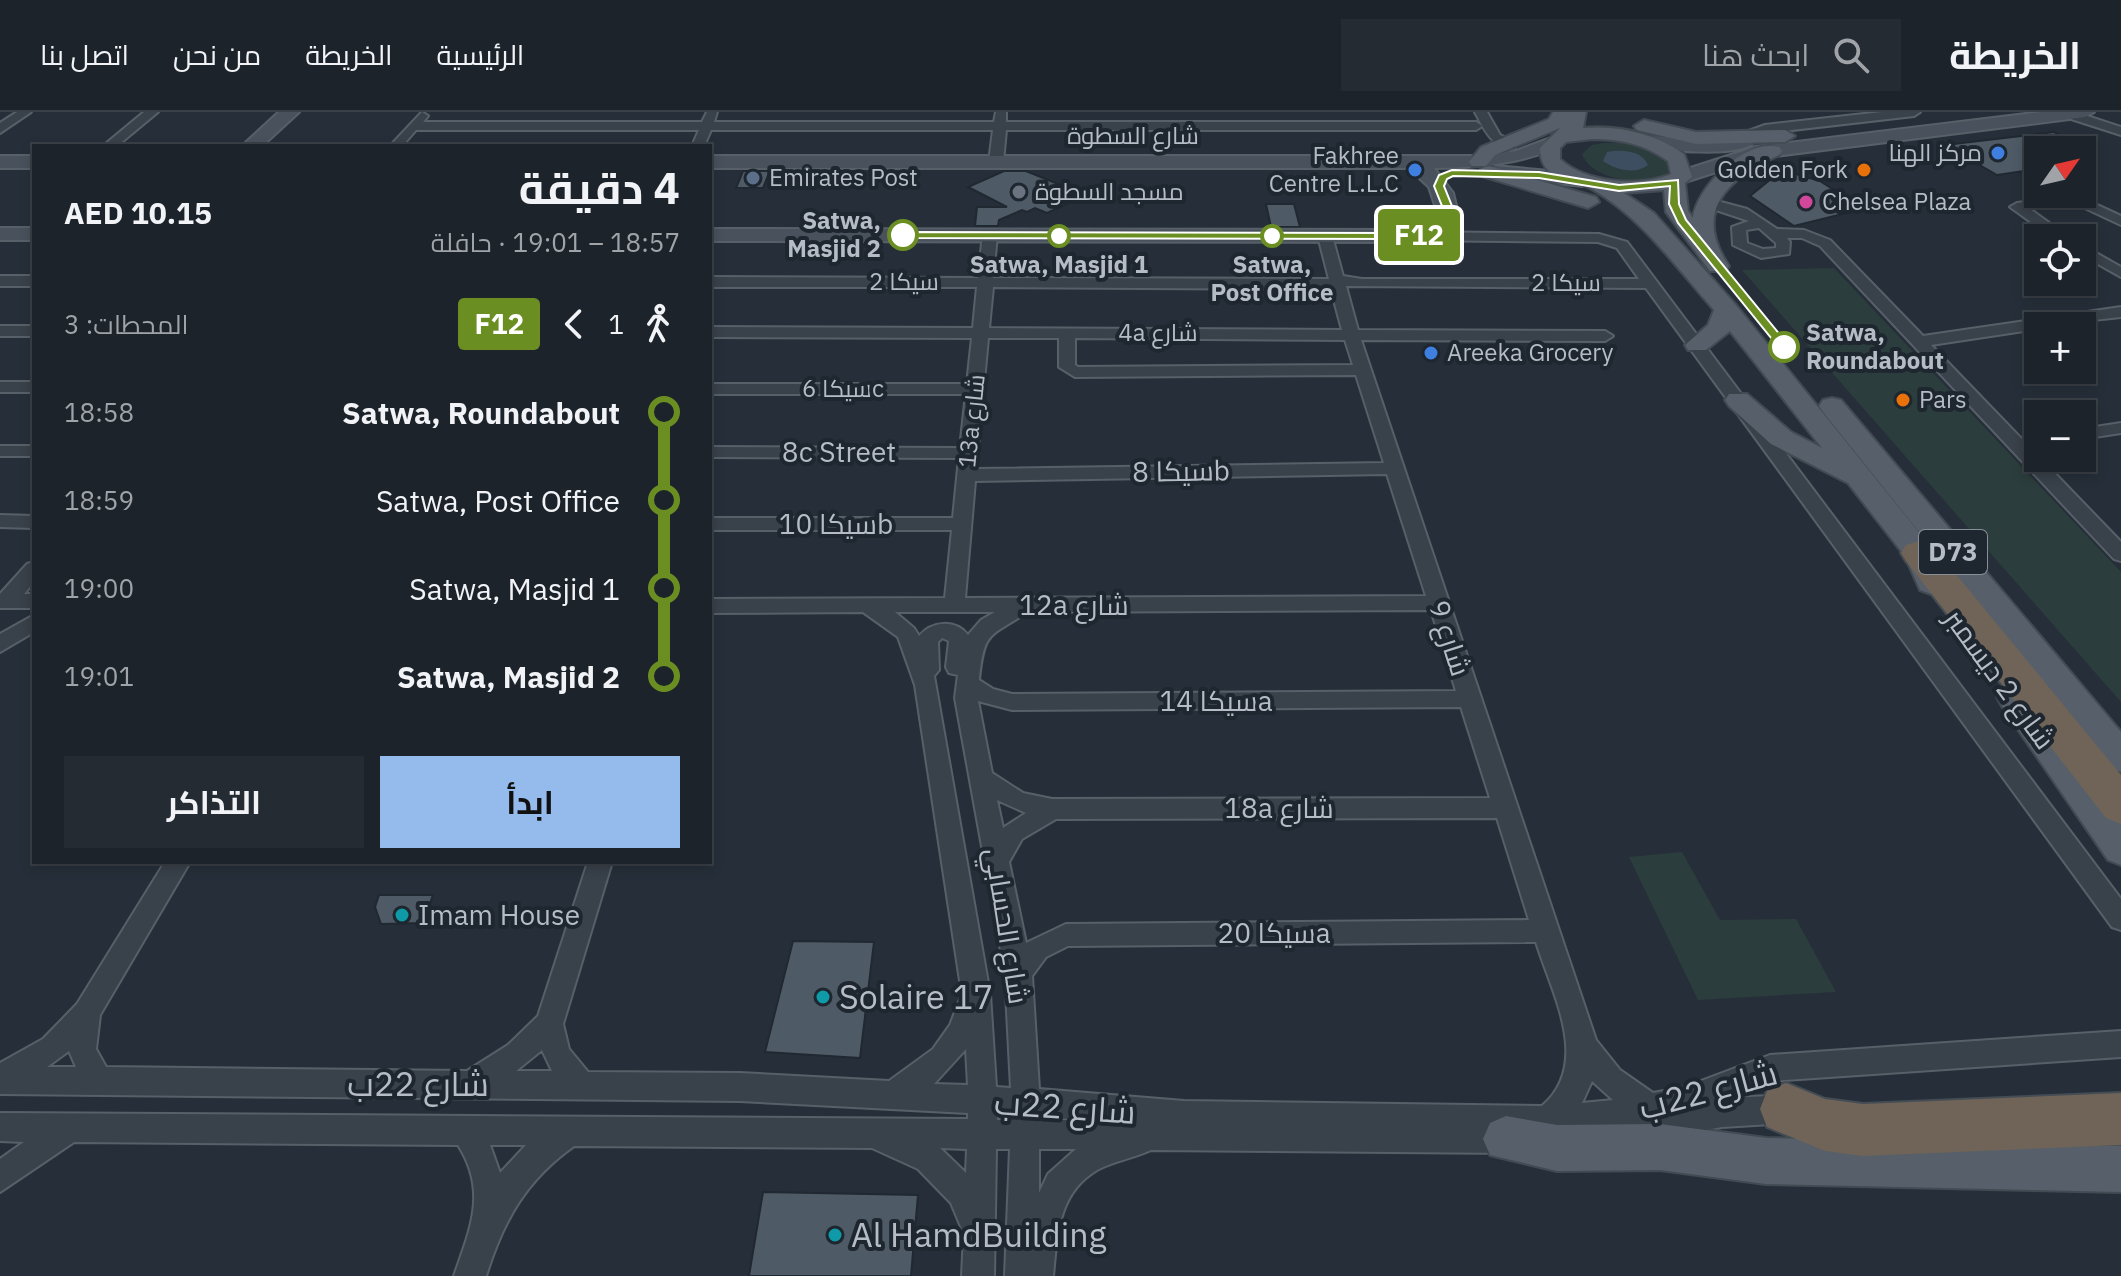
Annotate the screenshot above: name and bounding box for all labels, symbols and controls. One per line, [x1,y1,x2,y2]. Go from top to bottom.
search box [1341,19,1901,91]
text: الخريطة [1949,30,2081,79]
icon: search [1829,33,1873,77]
text: ابحث هنا [1702,35,1809,74]
text: اتصل بنا [40,36,129,73]
text: من نحن [173,36,261,73]
text: الخريطة [305,36,393,73]
text: الرئيسية [437,36,524,73]
street label: شارع السطوة [1067,119,1199,152]
place label: مركز الهنا [1888,136,1982,168]
north arrow [2024,136,2096,208]
map controls [2024,136,2096,472]
place label: Fakhree Centre L.L.C [1269,139,1399,199]
marker: مركز الهنا [1989,144,2007,162]
place label: Golden Fork [1717,153,1848,185]
text: 4 دقيقة [519,159,680,216]
place label: Emirates Post [769,161,918,193]
marker: Fakhree Centre L.L.C [1406,161,1424,179]
marker: Golden Fork [1855,161,1873,179]
marker: Emirates Post [744,169,762,187]
place label: مسجد السطوة [1035,175,1184,207]
marker: مسجد السطوة [1010,183,1028,201]
place label: Chelsea Plaza [1822,185,1972,217]
text: AED 10.15 [64,193,212,232]
marker: Chelsea Plaza [1797,193,1815,211]
place label: Satwa, Masjid 2 [787,204,881,264]
line badge: F12 [1373,209,1465,261]
text: F12 [1394,216,1444,253]
marker: Satwa, Masjid 2 [888,220,918,250]
button: locate [2024,224,2096,296]
text: 18:57 – 19:01 · حافلة [431,225,680,259]
marker: Satwa, Masjid 1 [1048,225,1070,247]
marker: Satwa, Post Office [1261,225,1283,247]
place label: Satwa, Masjid 1 [970,248,1148,280]
place label: Satwa, Post Office [1211,248,1333,308]
street label: سيكا 2 [869,265,939,297]
street label: سيكا 2 [1531,266,1601,298]
icon: back [552,302,596,346]
icon: walk [636,302,680,346]
text: F12 [474,305,524,342]
text: المحطات: 3 [64,307,188,341]
text: 1 [608,307,624,341]
button: + [2024,312,2096,384]
street label: 4a شارع [1118,316,1198,349]
place label: Satwa, Roundabout [1806,316,1944,376]
marker: Satwa, Roundabout [1769,332,1799,362]
place label: Areeka Grocery [1447,336,1613,368]
marker: Areeka Grocery [1422,344,1440,362]
street label: سيكا 6c [802,372,884,404]
street label: 13a شارع [950,373,993,469]
place label: Pars [1919,383,1967,415]
marker: Pars [1894,391,1912,409]
text: Satwa, Roundabout [342,393,620,432]
text: 18:58 [64,395,134,429]
button: − [2024,400,2096,472]
street label: 8c Street [782,433,896,470]
street label: سيكا 8b [1132,451,1230,490]
text: Satwa, Post Office [376,481,620,520]
text: 18:59 [64,483,134,517]
street label: سيكا 10b [779,505,893,542]
road number: D73 [1919,530,1987,574]
text: Satwa, Masjid 1 [409,569,620,608]
text: 19:00 [64,571,134,605]
street label: 12a شارع [1019,586,1129,624]
street label: شارع 9 [1420,595,1480,681]
street label: شارع 2 ديسمبر [1935,600,2064,757]
text: Satwa, Masjid 2 [397,657,620,696]
text: 19:01 [64,659,134,693]
street label: سيكا 14a [1159,682,1273,719]
button: التذاكر [64,756,364,848]
button: ابدأ [380,756,680,848]
street label: 18a شارع [1224,789,1334,827]
street label: شارع الحسابي [973,845,1038,1007]
place label: Imam House [418,896,580,933]
marker: Imam House [393,906,411,924]
street label: سيكا 20a [1217,914,1331,951]
place label: Solaire 17 [839,974,994,1018]
marker: Solaire 17 [814,988,832,1006]
street label: شارع 22ب [1634,1049,1782,1131]
street label: شارع 22ب [347,1061,489,1107]
street label: شارع 22ب [993,1079,1137,1135]
place label: Al HamdBuilding [851,1212,1106,1256]
marker: Al HamdBuilding [826,1226,844,1244]

